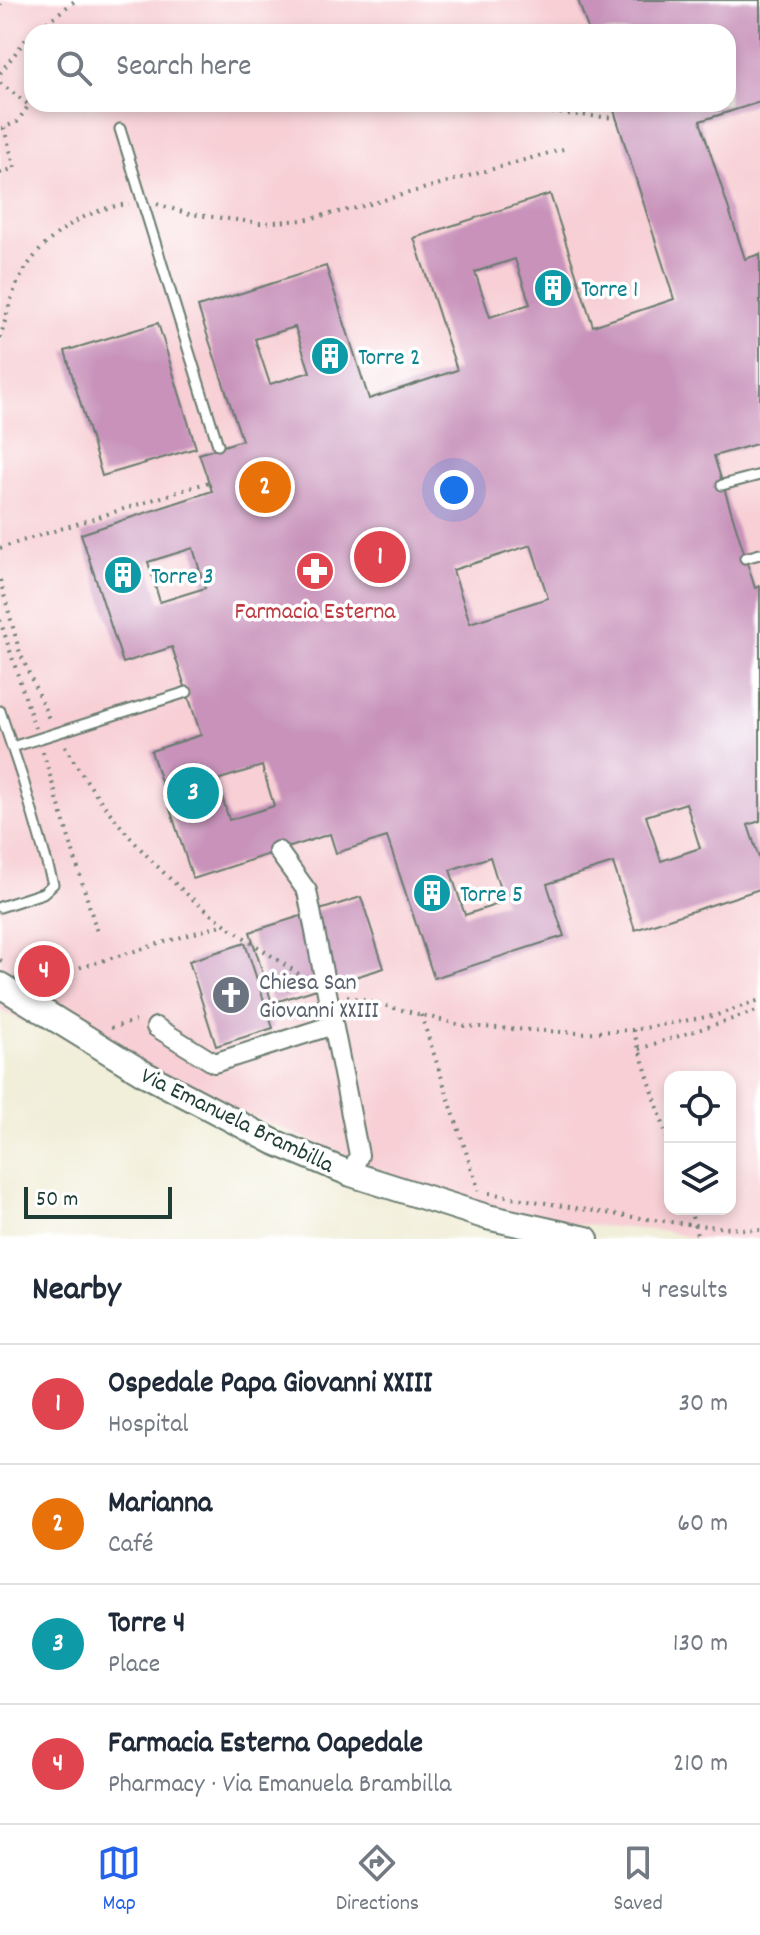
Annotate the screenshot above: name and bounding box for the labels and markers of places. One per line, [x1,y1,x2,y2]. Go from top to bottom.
building icon: Torre 1 [532,267,574,309]
place label: Torre 1 [581,274,638,308]
building icon: Torre 2 [309,335,351,377]
place label: Torre 2 [358,342,420,376]
pin: 2 [239,457,291,517]
pin: 1 [354,527,406,587]
pharmacy icon: Farmacia Esterna [294,550,336,592]
building icon: Torre 3 [102,554,144,596]
place label: Torre 3 [151,561,214,595]
place label: Farmacia Esterna [234,596,396,630]
pin: 3 [167,763,219,823]
building icon: Torre 5 [411,872,453,914]
place label: Torre 5 [460,879,523,913]
pin: 4 [18,941,70,1001]
place label: Chiesa San Giovanni XXIII [259,967,379,1029]
church icon: Chiesa San Giovanni XXIII [210,974,252,1016]

